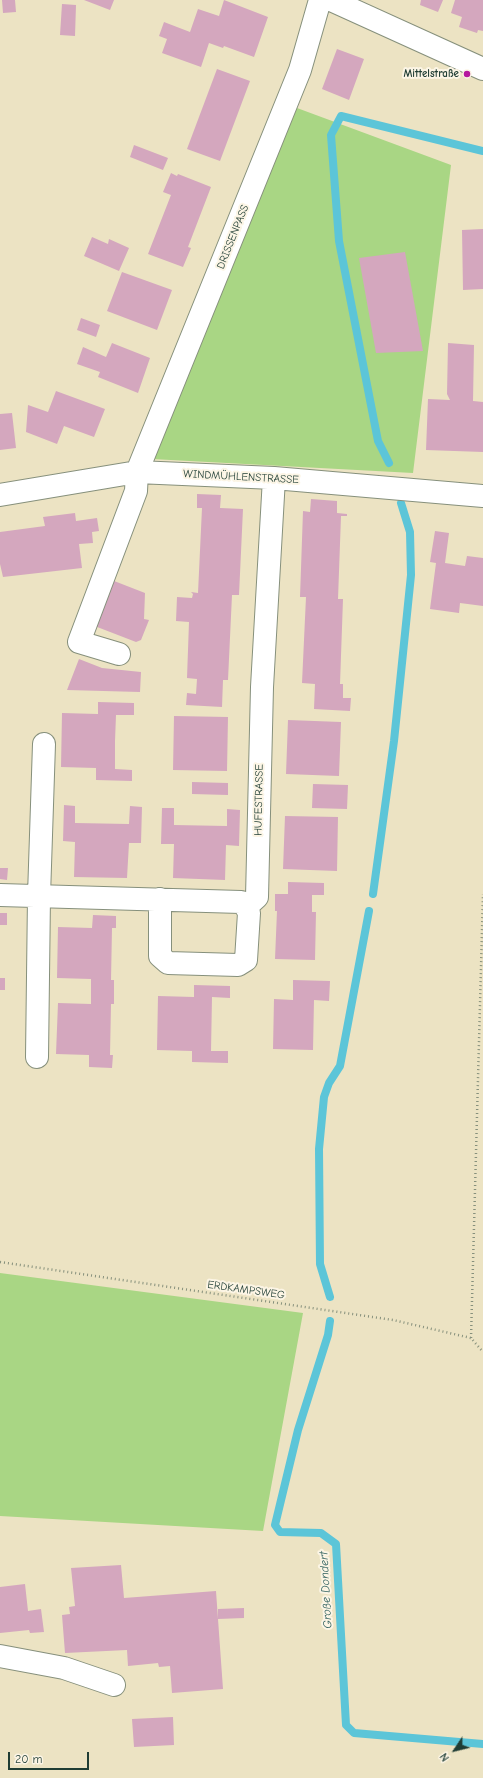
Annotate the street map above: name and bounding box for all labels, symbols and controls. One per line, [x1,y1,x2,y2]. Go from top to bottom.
place label: Mittelstraße [403,67,459,81]
marker: Mittelstraße [462,69,472,79]
street label: DRISSENPASS [214,203,252,271]
street label: WINDMÜHLENSTRASSE [183,467,299,487]
street label: HUFESTRASSE [252,764,266,836]
street label: ERDKAMPSWEG [206,1278,286,1302]
water label: Große Dondert [317,1551,335,1629]
north arrow [435,1730,475,1770]
scale bar [10,1744,91,1770]
text: N [437,1750,452,1764]
text: 20 m [15,1752,43,1766]

